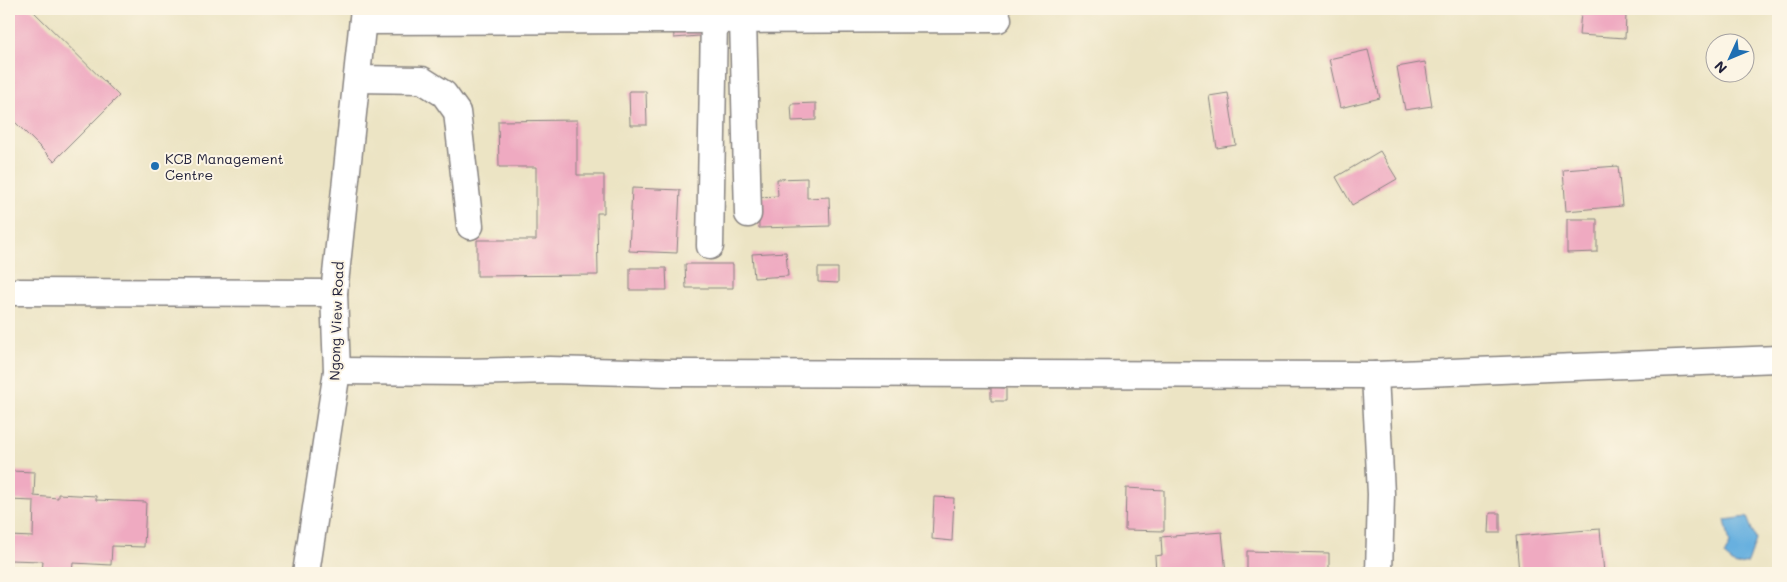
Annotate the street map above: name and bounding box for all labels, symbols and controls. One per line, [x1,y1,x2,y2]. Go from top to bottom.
north arrow [1704,32,1754,82]
text: N [1710,57,1731,78]
place label: KCB Management Centre [165,149,284,184]
marker: KCB Management Centre [149,160,161,172]
street label: Ngong View Road [324,261,348,381]

